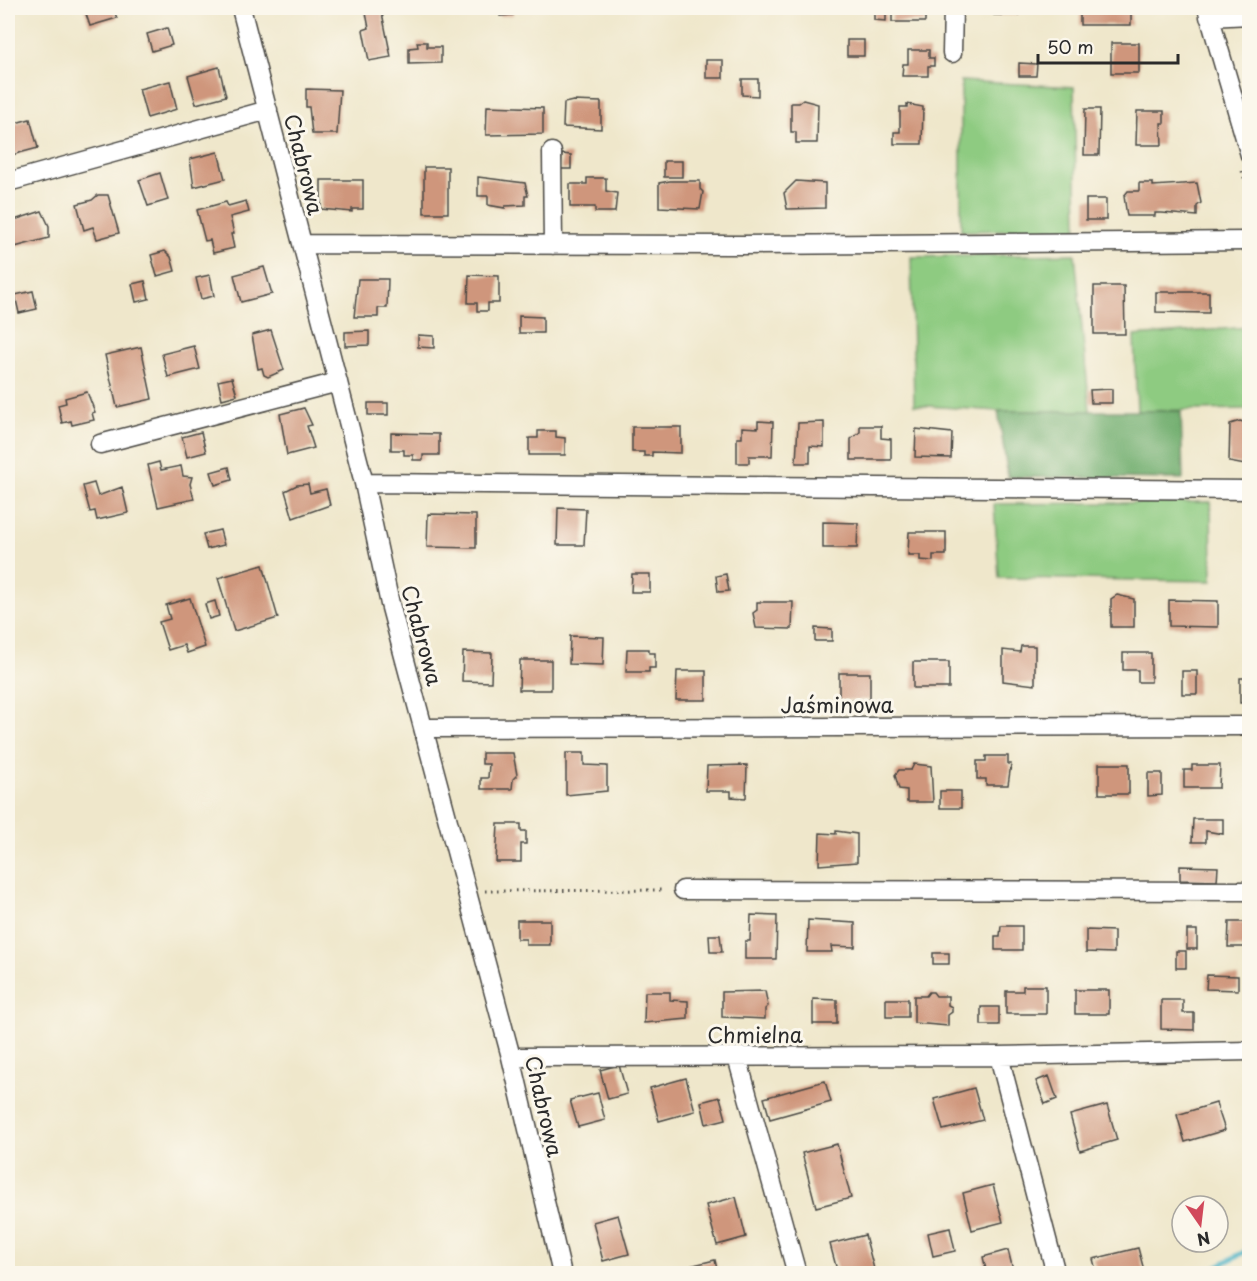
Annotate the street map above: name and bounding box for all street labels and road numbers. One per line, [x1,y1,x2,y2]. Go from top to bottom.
street label: Chabrowa [277,110,333,218]
street label: Chabrowa [394,581,452,689]
street label: Jaśminowa [781,688,893,720]
street label: Chmielna [707,1018,803,1050]
street label: Chabrowa [518,1052,572,1160]

